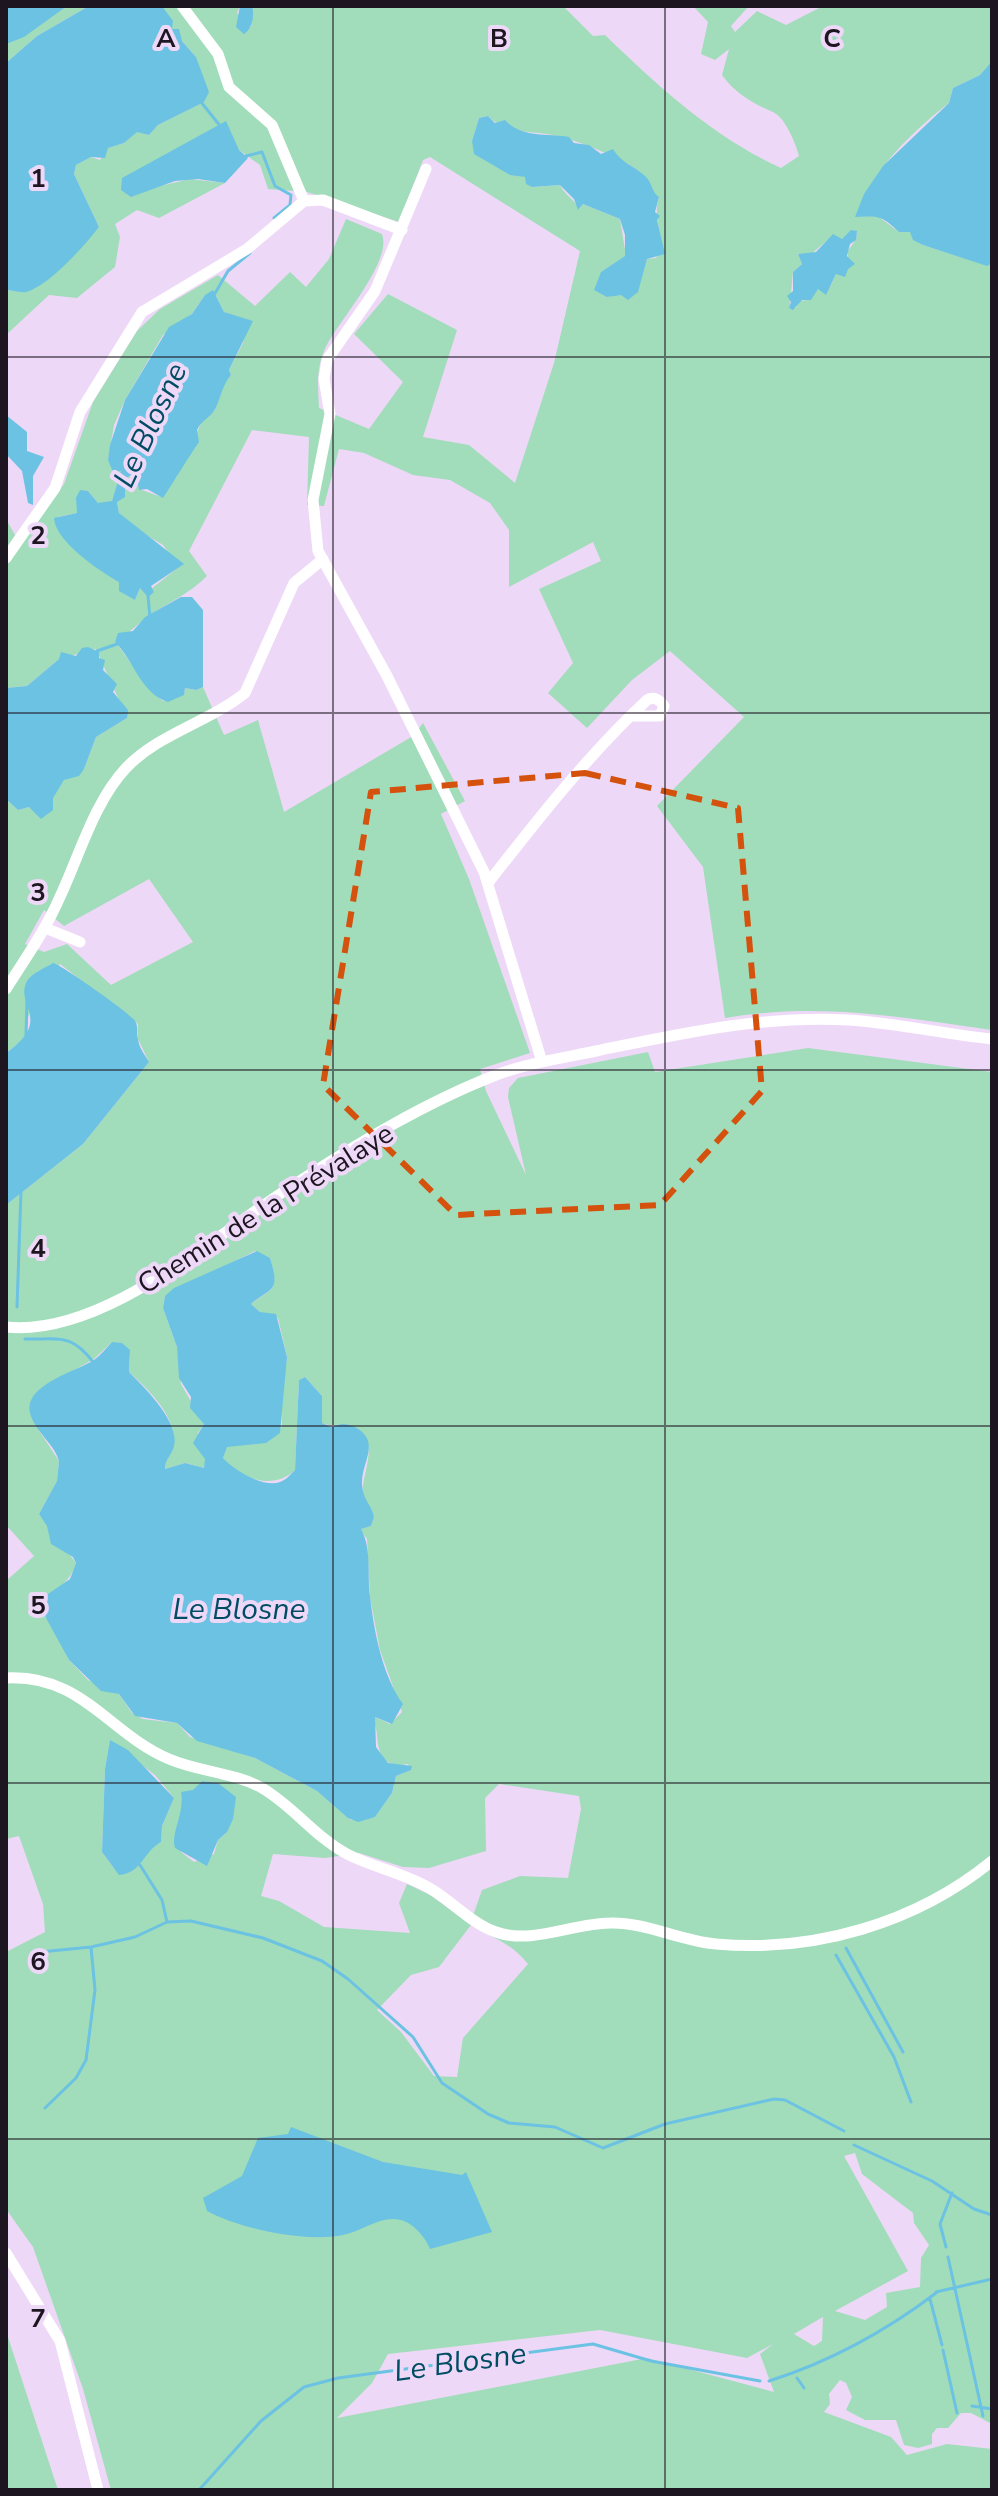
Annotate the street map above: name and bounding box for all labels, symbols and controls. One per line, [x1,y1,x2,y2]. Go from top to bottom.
text: A [156,21,176,56]
text: B [490,21,508,56]
text: C [823,21,841,56]
text: 1 [30,161,46,196]
water label: Le Blosne [104,356,197,494]
text: 2 [30,518,46,553]
text: 3 [30,875,46,910]
street label: Chemin de la Prévalaye [130,1115,401,1303]
text: 4 [30,1231,46,1266]
text: 5 [30,1588,46,1623]
water label: Le Blosne [173,1589,306,1630]
text: 6 [30,1944,46,1979]
text: 7 [30,2301,46,2336]
water label: Le Blosne [391,2333,529,2392]

